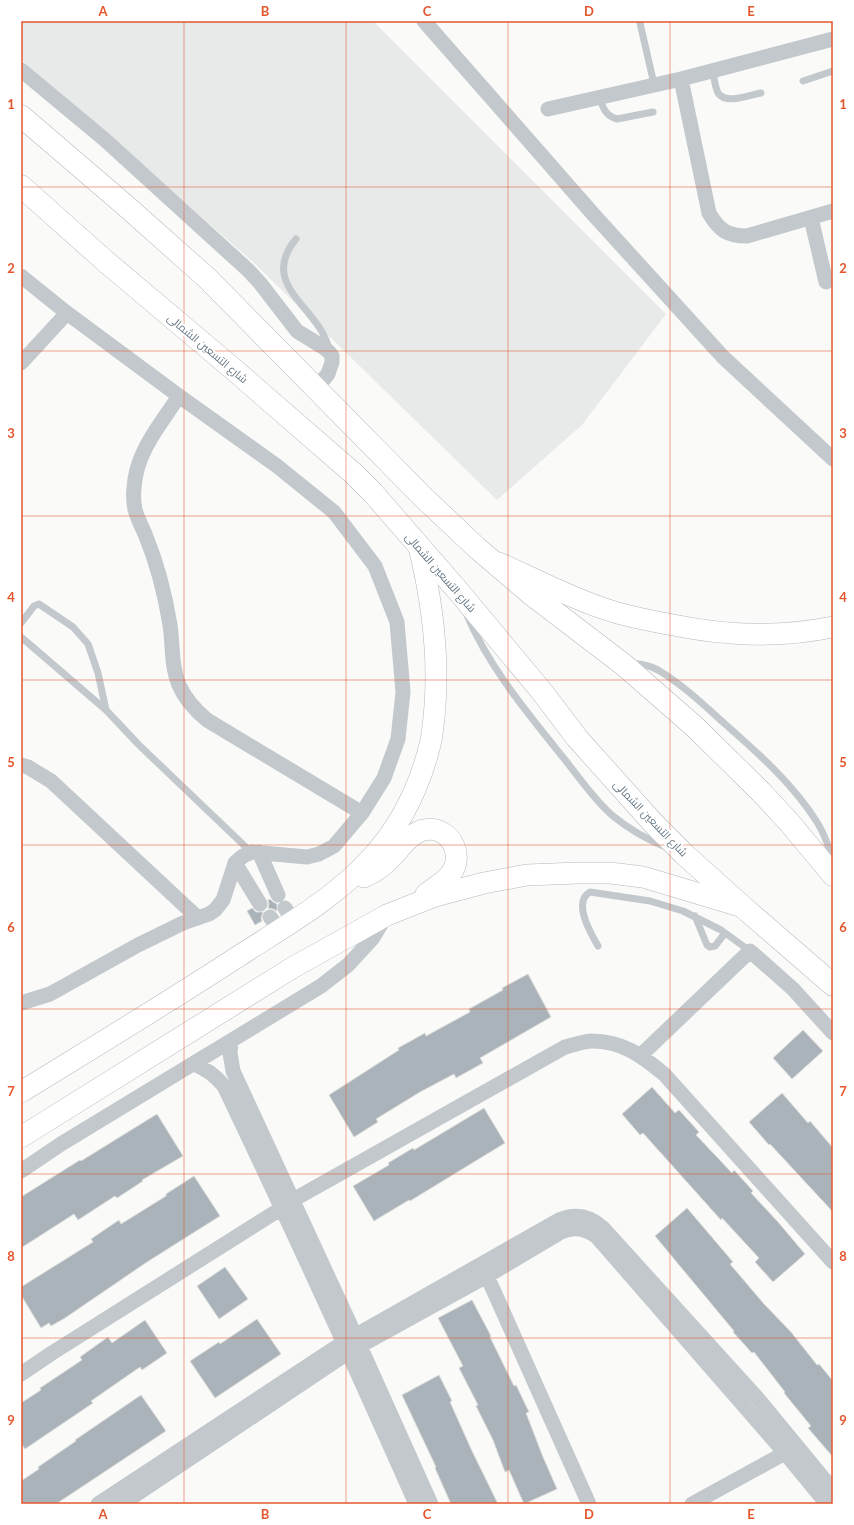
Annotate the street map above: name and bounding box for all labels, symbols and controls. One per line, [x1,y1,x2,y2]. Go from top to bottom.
text: A [97,3,108,19]
text: B [261,3,270,19]
text: C [423,3,432,19]
text: D [584,3,594,19]
text: E [747,3,755,19]
text: 1 [7,96,15,112]
text: 1 [839,96,847,112]
text: 2 [7,260,15,276]
text: 2 [839,260,847,276]
street label: شارع التسعين الشمالى [164,311,251,387]
text: 3 [7,425,15,441]
text: 3 [839,425,847,441]
street label: شارع التسعين الشمالى [401,530,479,616]
text: 4 [7,589,15,605]
text: 4 [839,589,847,605]
text: 5 [7,754,15,770]
text: 5 [839,754,847,770]
street label: شارع التسعين الشمالى [610,777,691,860]
text: 6 [7,919,15,935]
text: 6 [839,919,847,935]
text: 7 [7,1083,15,1099]
text: 7 [839,1083,847,1099]
text: 8 [7,1248,15,1264]
text: 8 [839,1248,847,1264]
text: 9 [7,1412,15,1428]
text: 9 [839,1412,847,1428]
text: A [97,1506,108,1522]
text: B [261,1506,270,1522]
text: C [423,1506,432,1522]
text: D [584,1506,594,1522]
text: E [747,1506,755,1522]

